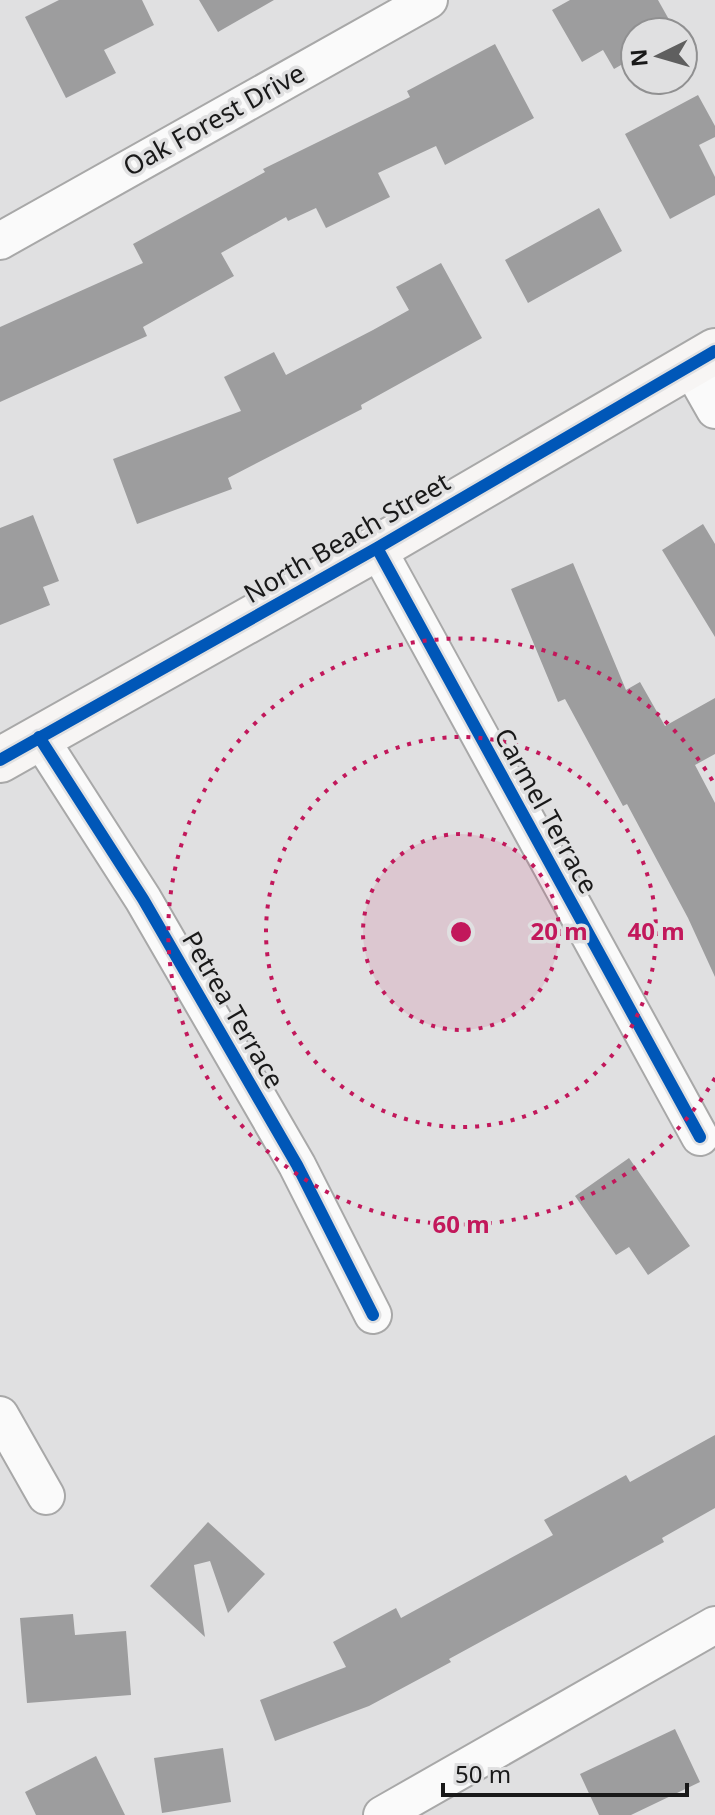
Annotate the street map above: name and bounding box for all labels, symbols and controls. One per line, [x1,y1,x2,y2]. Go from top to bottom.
north arrow [619,16,699,96]
text: N [622,48,654,68]
street label: Oak Forest Drive [116,54,311,184]
street label: North Beach Street [237,463,456,611]
street label: Carmel Terrace [486,721,607,900]
text: 20 m [530,914,588,947]
text: 40 m [627,914,685,947]
centre of rings [447,918,475,946]
street label: Petrea Terrace [174,924,293,1095]
text: 60 m [432,1207,490,1240]
scale bar [443,1747,687,1797]
text: 50 m [455,1757,511,1790]

